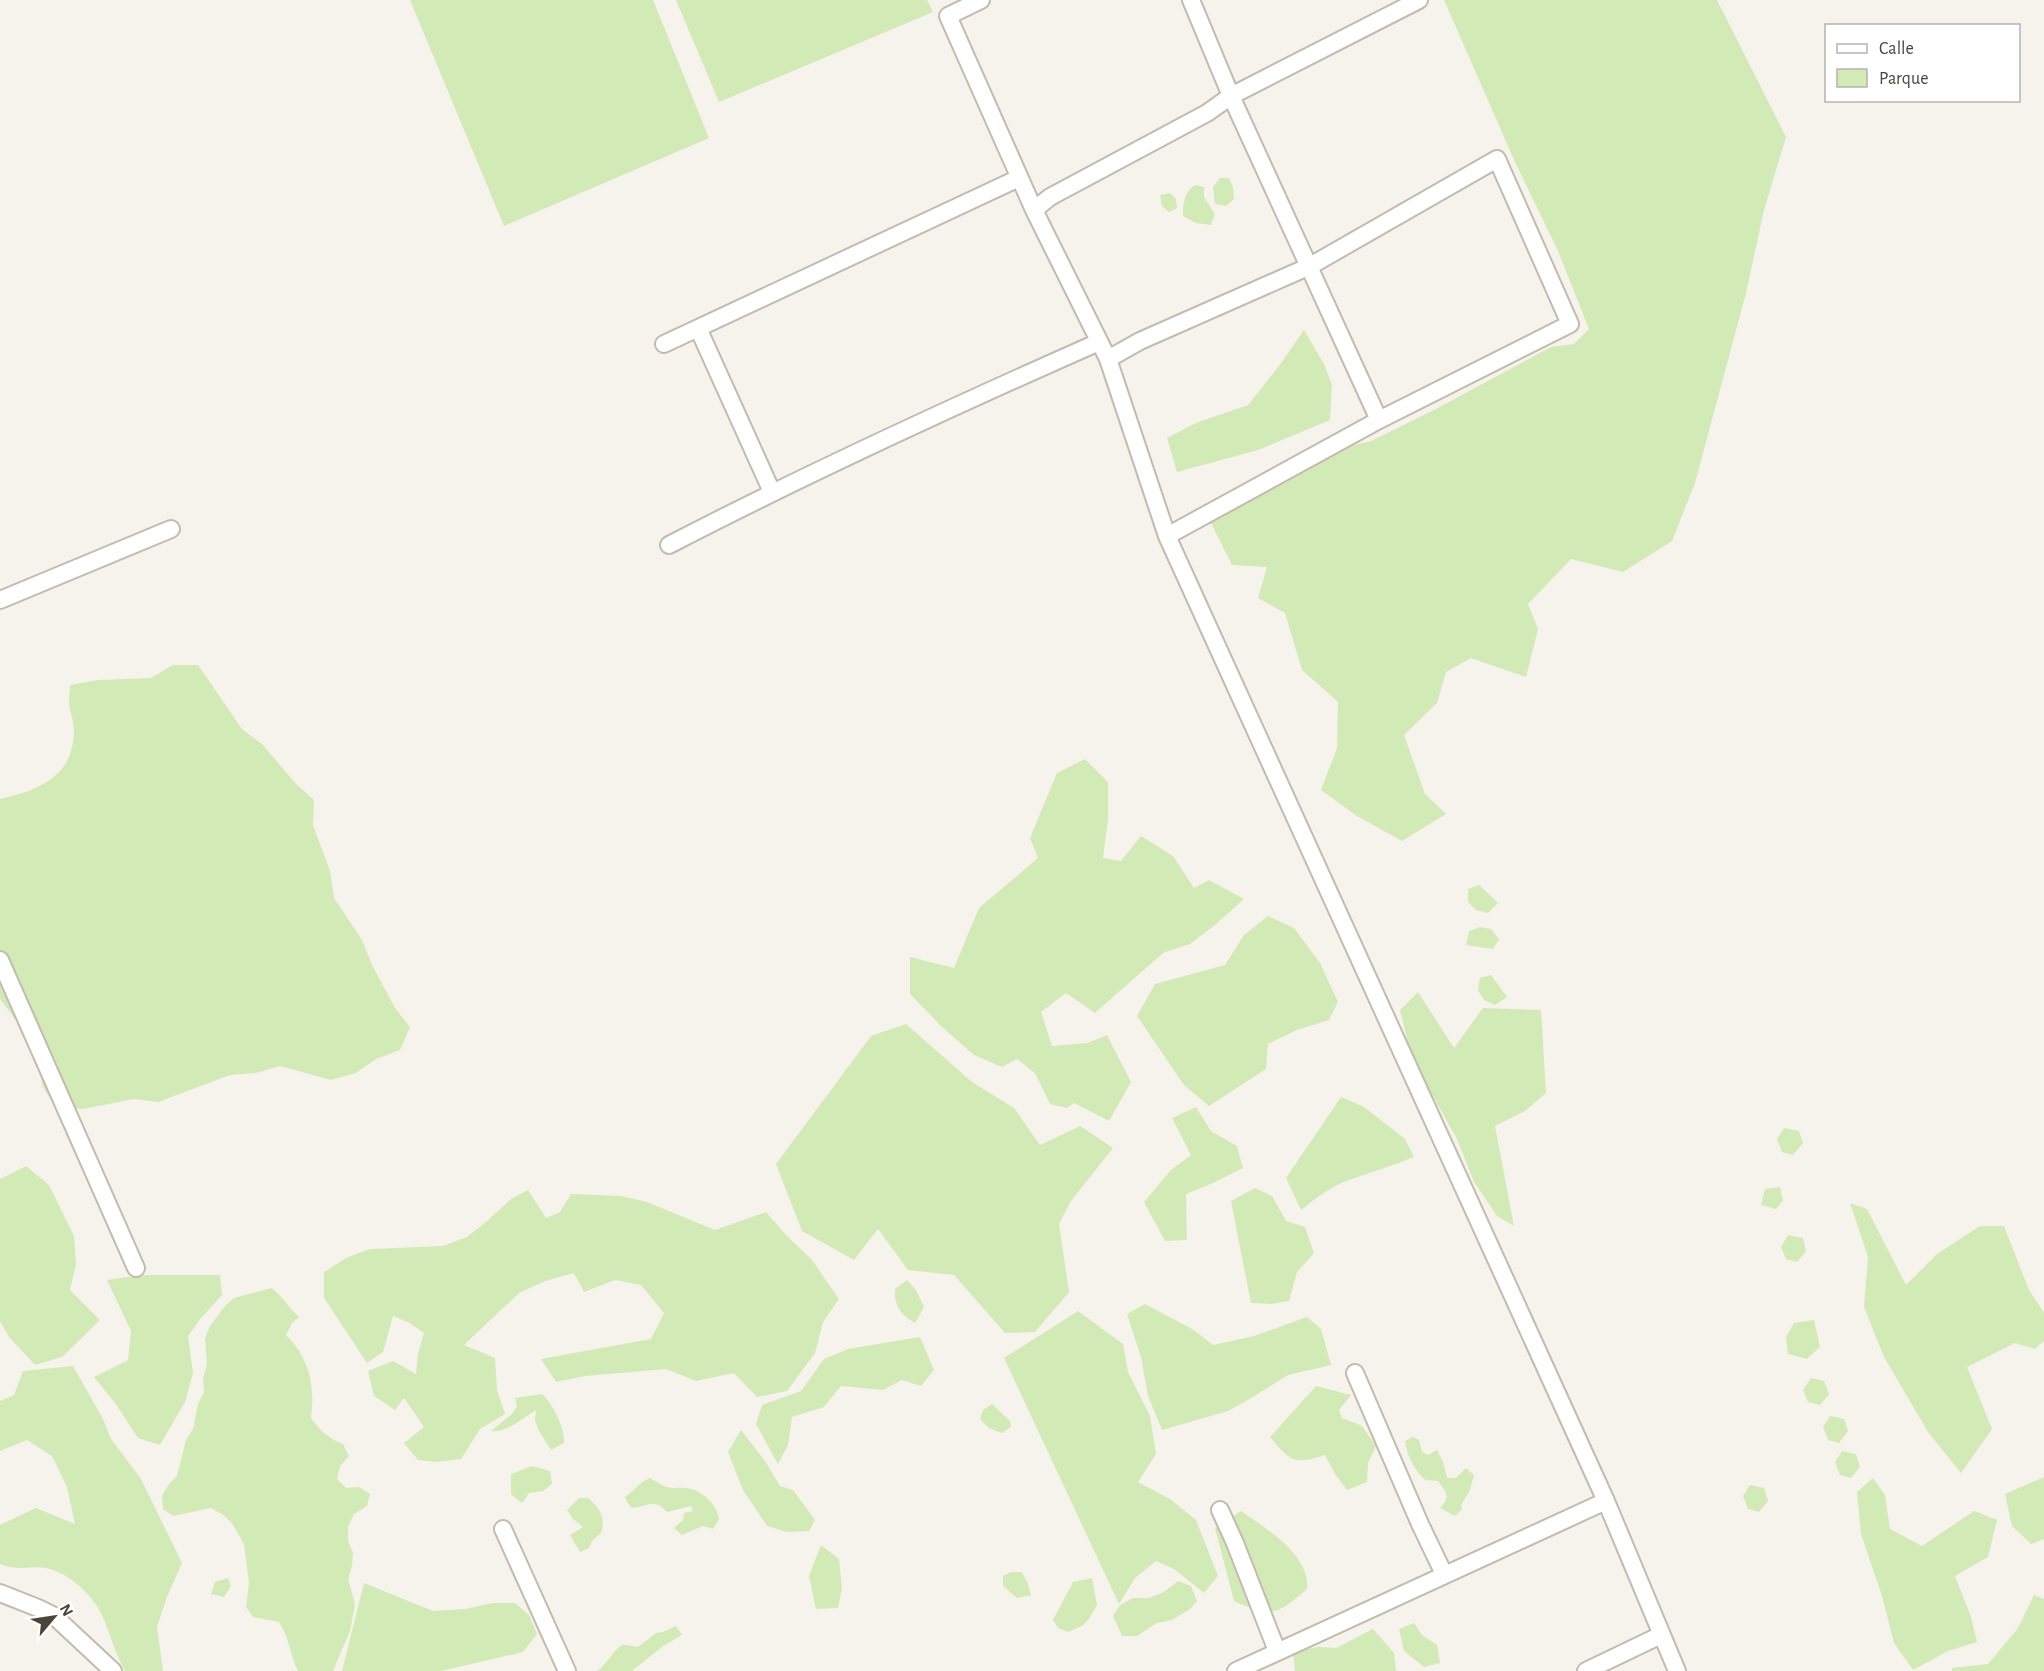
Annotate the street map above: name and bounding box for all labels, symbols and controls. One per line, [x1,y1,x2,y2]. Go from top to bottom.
legend [1825,24,2020,102]
text: Calle [1879,40,1914,58]
text: Parque [1879,70,1928,88]
north arrow [24,1587,84,1647]
text: N [57,1601,76,1619]

